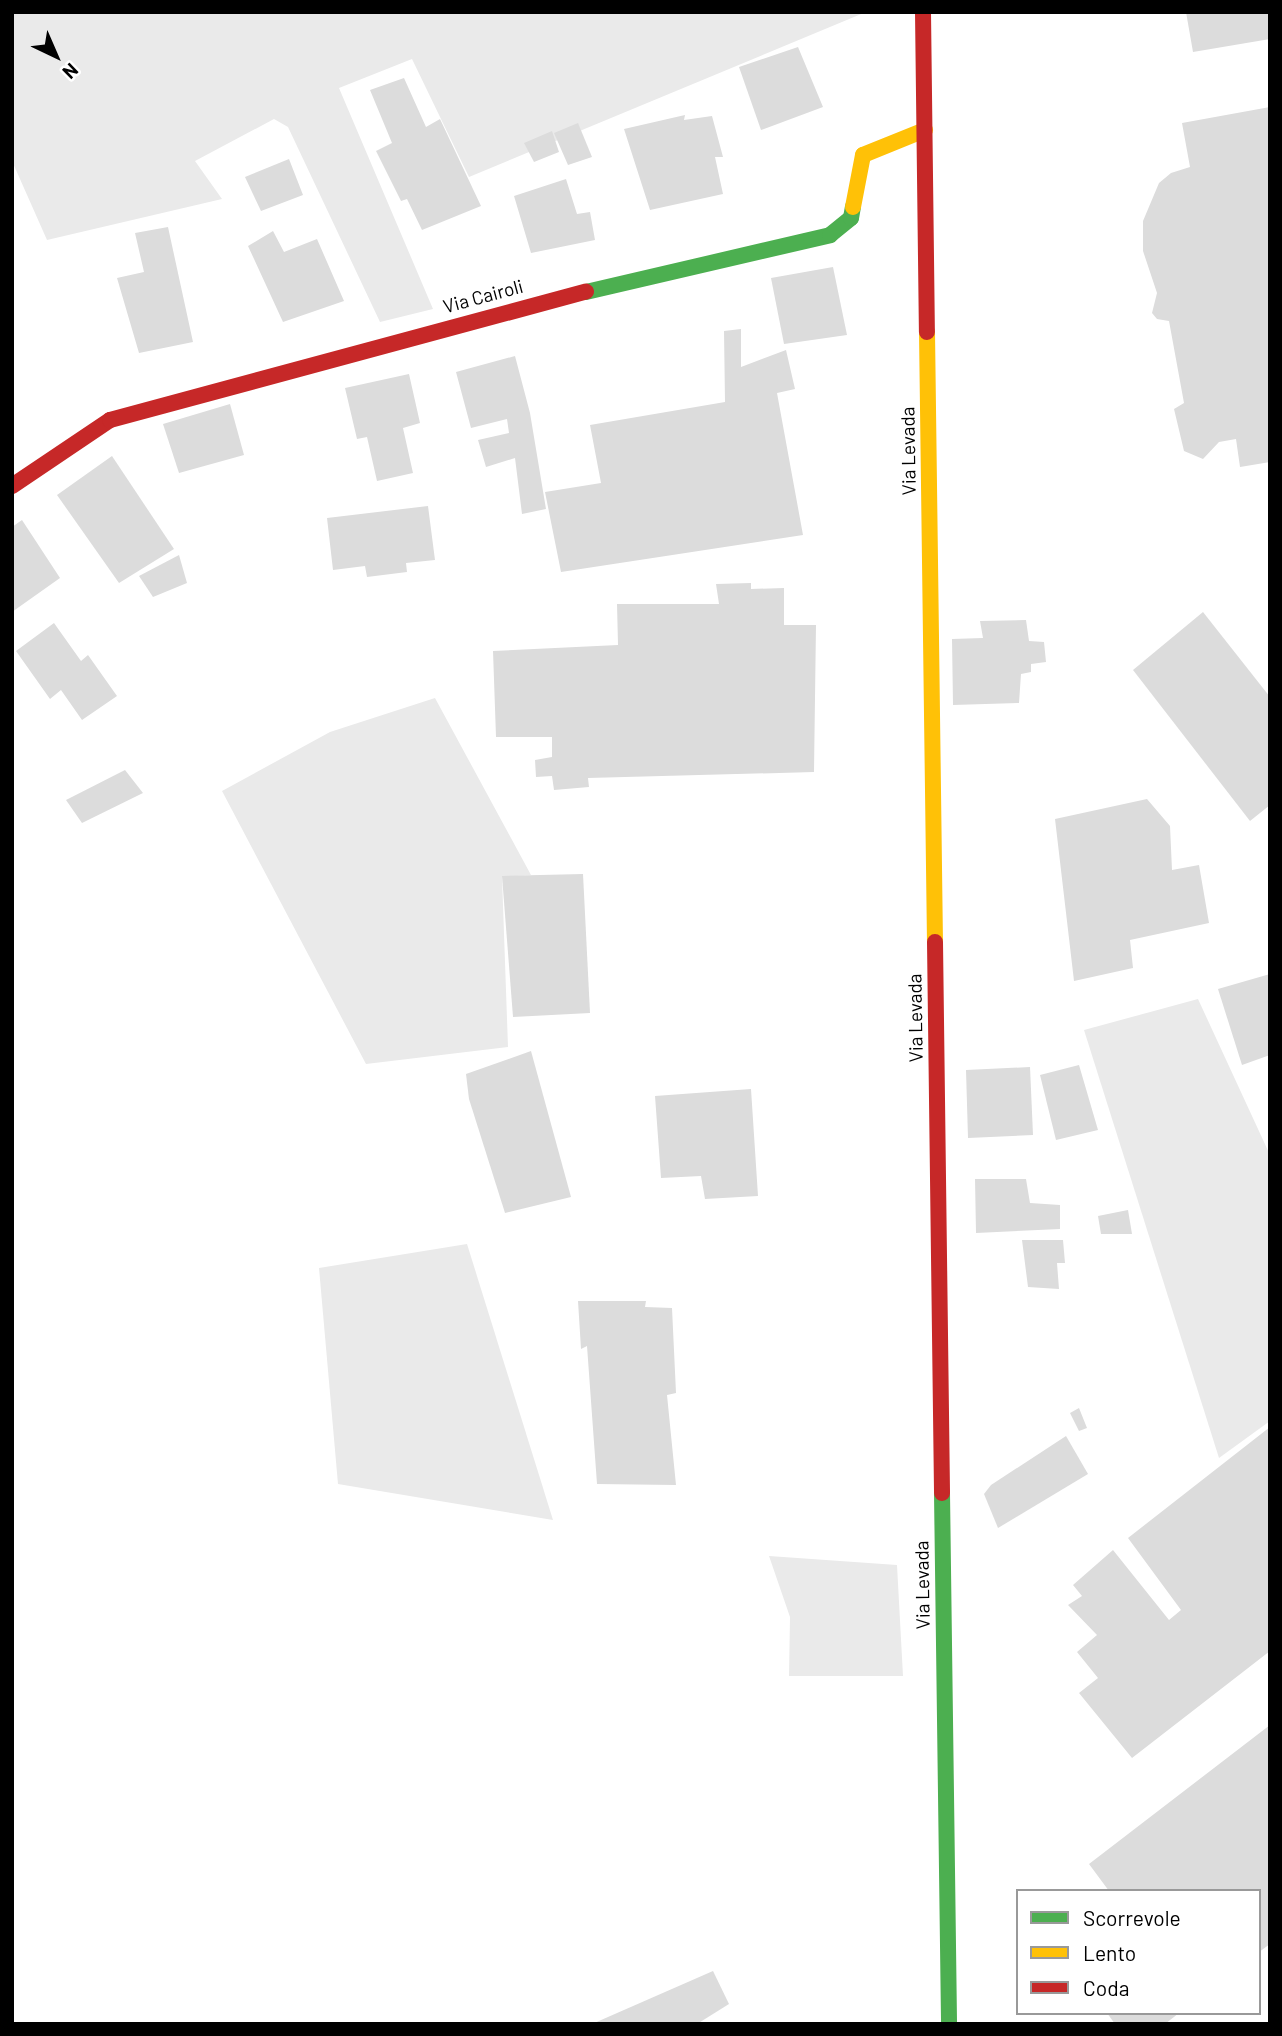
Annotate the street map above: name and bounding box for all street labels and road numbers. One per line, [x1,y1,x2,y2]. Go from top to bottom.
street label: Via Cairoli [440,274,526,318]
street label: Via Levada [896,406,920,496]
street label: Via Levada [903,973,927,1063]
street label: Via Levada [910,1540,934,1630]

